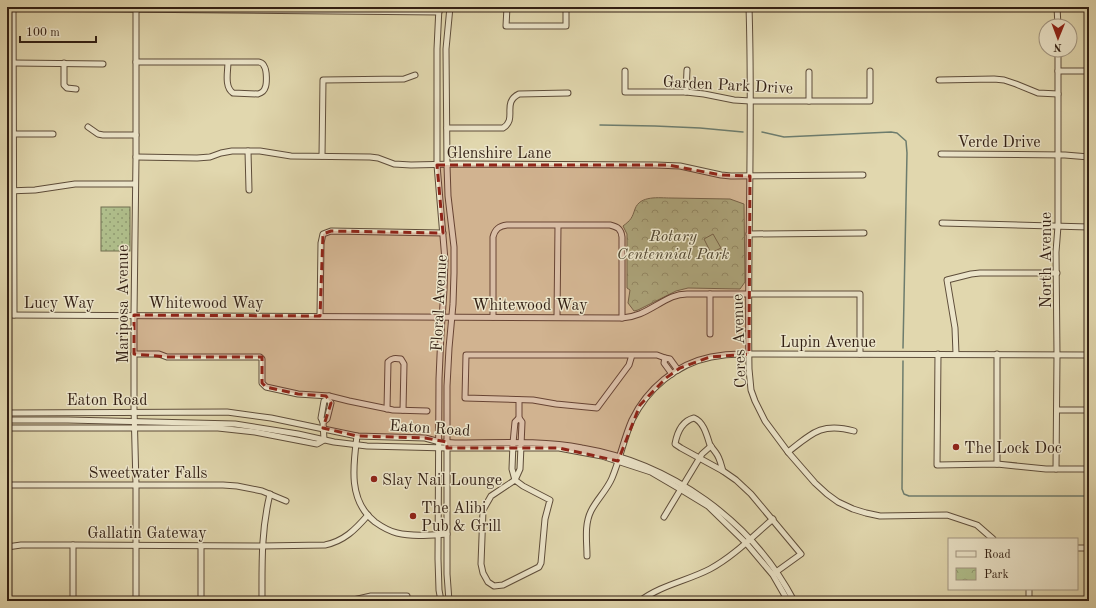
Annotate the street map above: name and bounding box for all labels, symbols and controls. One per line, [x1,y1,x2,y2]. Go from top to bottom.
scale bar [20,18,96,44]
north arrow [1038,18,1078,58]
text: 100 m [26,27,60,39]
text: N [1053,41,1062,52]
street label: Garden Park Drive [662,75,794,97]
street label: Verde Drive [957,135,1041,151]
street label: Glenshire Lane [447,146,551,162]
street label: North Avenue [1039,212,1055,308]
park label: Rotary Centennial Park [617,229,729,263]
street label: Mariposa Avenue [116,245,132,363]
street label: Floral Avenue [429,254,451,352]
street label: Ceres Avenue [730,294,750,388]
street label: Lucy Way [23,296,95,312]
street label: Whitewood Way [148,296,264,312]
street label: Whitewood Way [472,298,588,314]
street label: Lupin Avenue [780,335,876,351]
street label: Eaton Road [66,393,148,409]
street label: Eaton Road [389,418,471,440]
place label: The Lock Doc [964,441,1062,457]
marker: The Lock Doc [951,442,961,452]
street label: Sweetwater Falls [89,466,208,482]
place label: Slay Nail Lounge [382,473,502,489]
marker: Slay Nail Lounge [369,474,379,484]
place label: The Alibi Pub & Grill [421,501,501,535]
marker: The Alibi Pub & Grill [408,511,418,521]
street label: Gallatin Gateway [87,526,207,542]
legend [948,538,1078,590]
text: Road [984,549,1011,561]
text: Park [984,569,1009,581]

